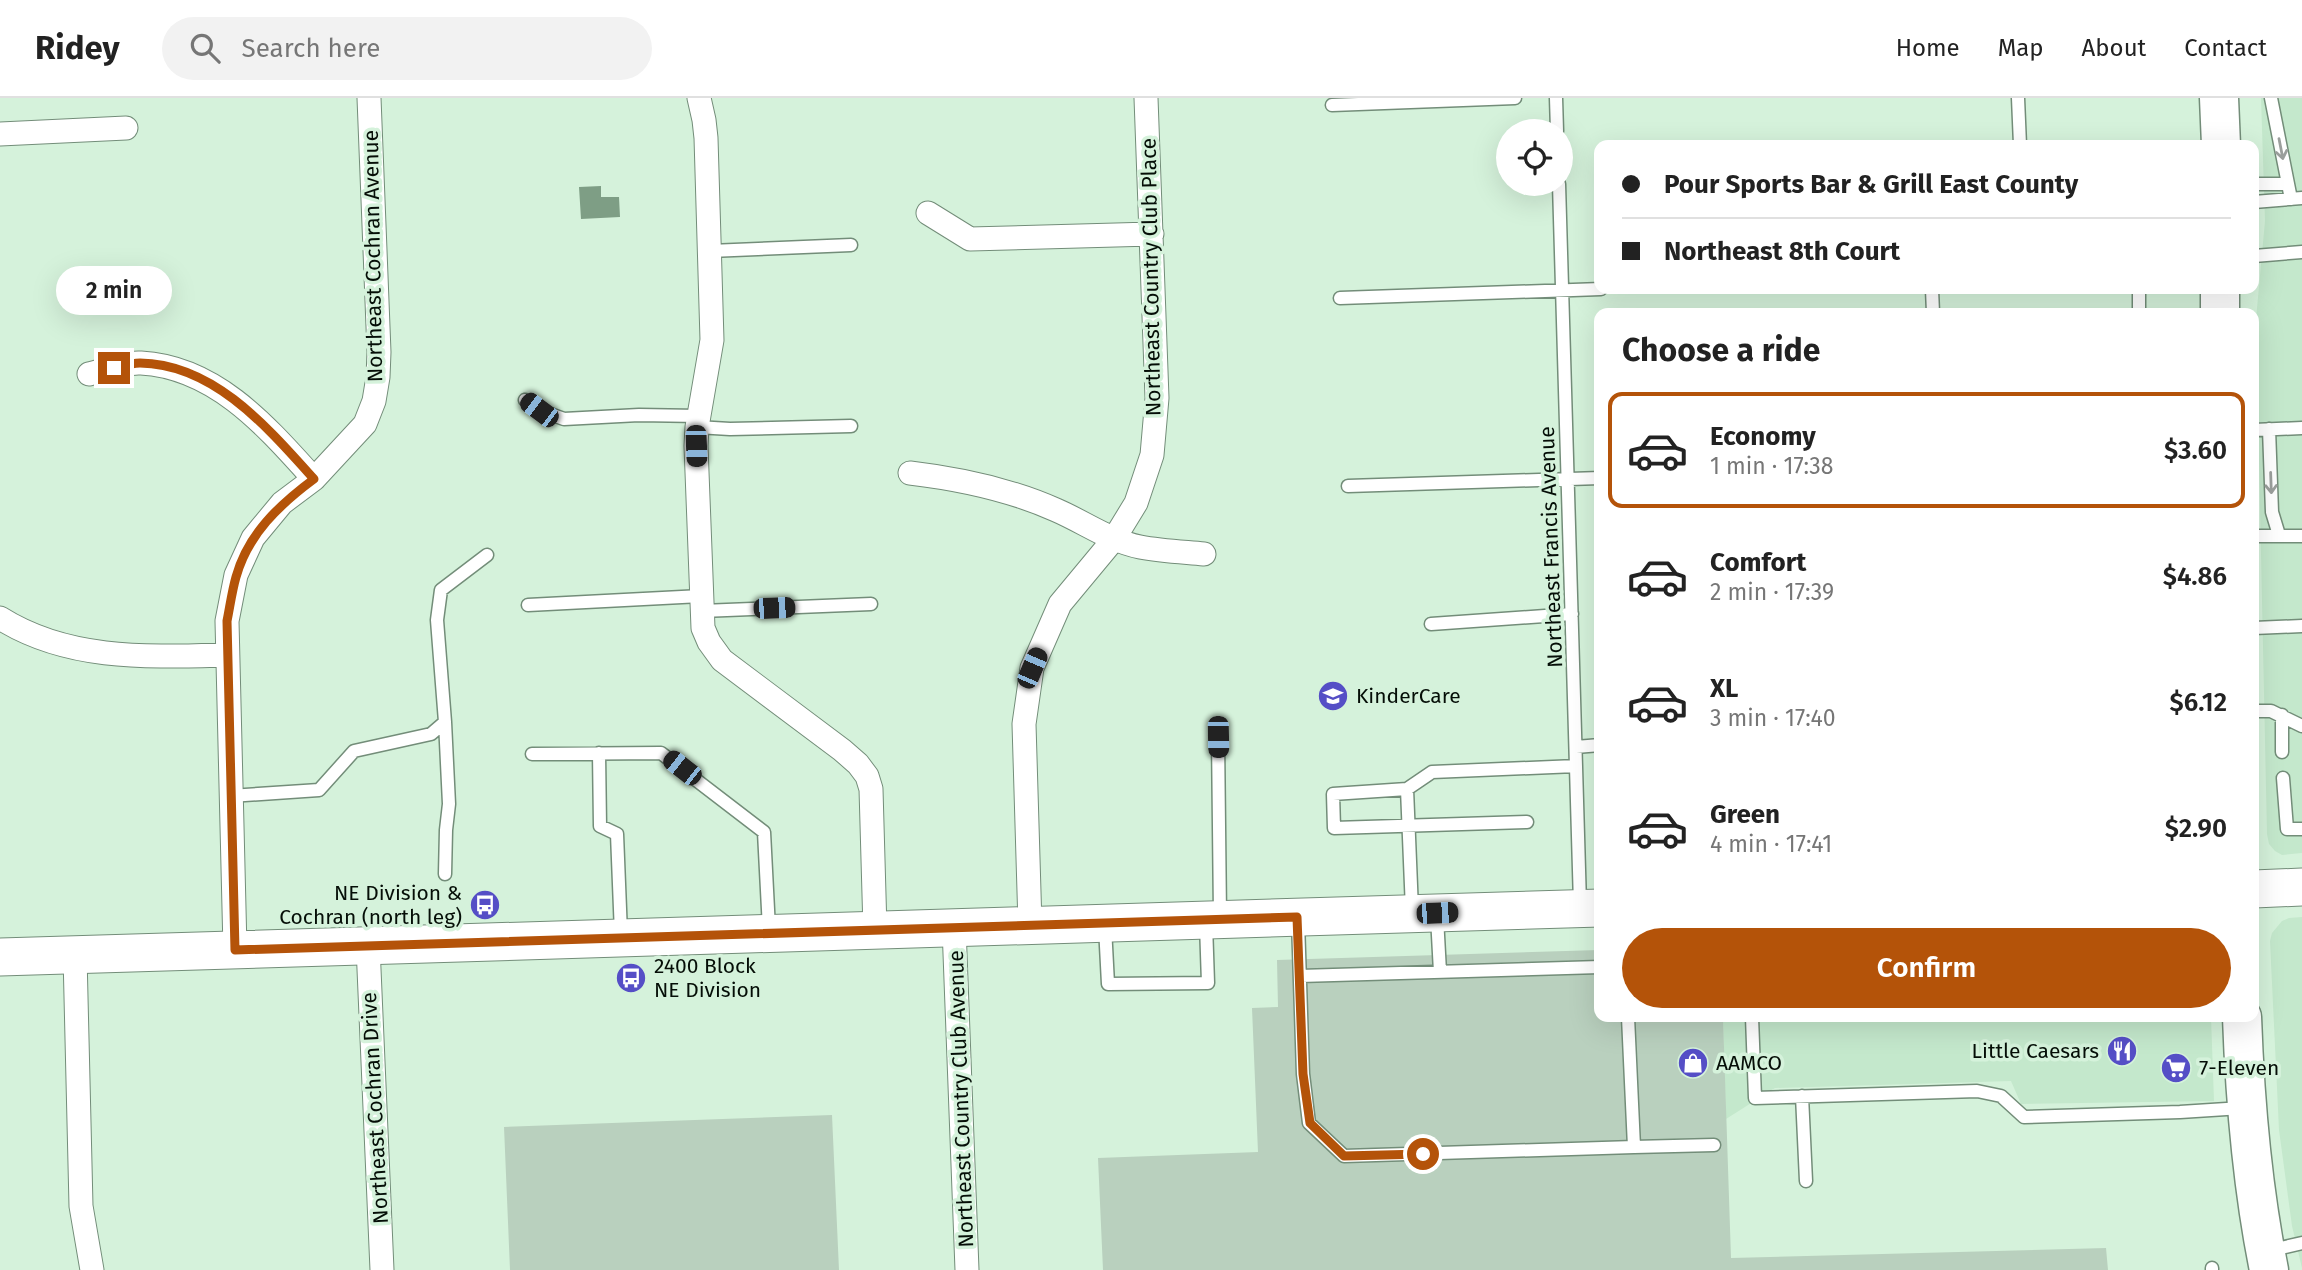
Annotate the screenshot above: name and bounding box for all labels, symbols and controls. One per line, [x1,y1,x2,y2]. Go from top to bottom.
search box [162,17,652,80]
text: Ridey [35,28,120,68]
icon: search [186,29,224,67]
text: Search here [242,33,380,64]
text: Home [1896,34,1960,62]
text: Map [1998,34,2044,62]
text: About [2082,34,2146,62]
text: Contact [2184,34,2267,62]
map controls [1496,119,1573,196]
button: locate [1496,119,1573,196]
street label: Northeast Cochran Avenue [358,130,388,382]
one-way arrow [2275,137,2288,160]
street label: Northeast Country Club Place [1136,138,1166,416]
text: Pour Sports Bar & Grill East County [1664,169,2078,200]
text: Northeast 8th Court [1664,236,1900,267]
callout: 2 min [56,266,172,316]
text: 2 min [86,276,142,304]
text: Choose a ride [1622,331,1820,369]
route end [98,352,130,384]
car [516,389,563,431]
icon: car [1626,419,1689,482]
text: Economy [1710,421,1816,452]
car [685,425,708,467]
street label: Northeast Francis Avenue [1534,426,1568,668]
text: $3.60 [2164,435,2227,466]
text: 1 min · 17:38 [1710,452,1834,480]
one-way arrow [2265,471,2278,494]
icon: car [1626,545,1689,608]
text: Comfort [1710,547,1806,578]
text: $4.86 [2163,561,2227,592]
text: 2 min · 17:39 [1710,578,1834,606]
car [753,597,796,619]
car [1015,645,1050,691]
icon: car [1626,671,1689,734]
text: XL [1710,673,1738,704]
school or university icon: KinderCare [1316,679,1350,713]
place label: KinderCare [1356,683,1461,709]
text: $6.12 [2170,687,2227,718]
text: 3 min · 17:40 [1710,704,1836,732]
car [1208,716,1229,758]
car [659,747,706,789]
icon: car [1626,797,1689,860]
text: Green [1710,799,1780,830]
text: $2.90 [2165,813,2227,844]
text: 4 min · 17:41 [1710,830,1832,858]
place label: NE Division & Cochran (north leg) [279,880,462,930]
bus stop icon: NE Division & Cochran (north leg) [468,888,502,922]
car [1416,902,1459,924]
button: Confirm [1622,928,2231,1008]
street label: Northeast Country Club Avenue [943,950,979,1248]
place label: 2400 Block NE Division [654,953,761,1003]
bus stop icon: 2400 Block NE Division [614,961,648,995]
street label: Northeast Cochran Drive [356,992,394,1224]
restaurant icon: Little Caesars [2105,1034,2139,1068]
place label: Little Caesars [1972,1038,2099,1064]
shop icon: AAMCO [1676,1046,1710,1080]
place label: AAMCO [1716,1050,1782,1076]
supermarket icon: 7-Eleven [2159,1051,2193,1085]
place label: 7-Eleven [2199,1055,2279,1081]
route start [1407,1138,1439,1170]

